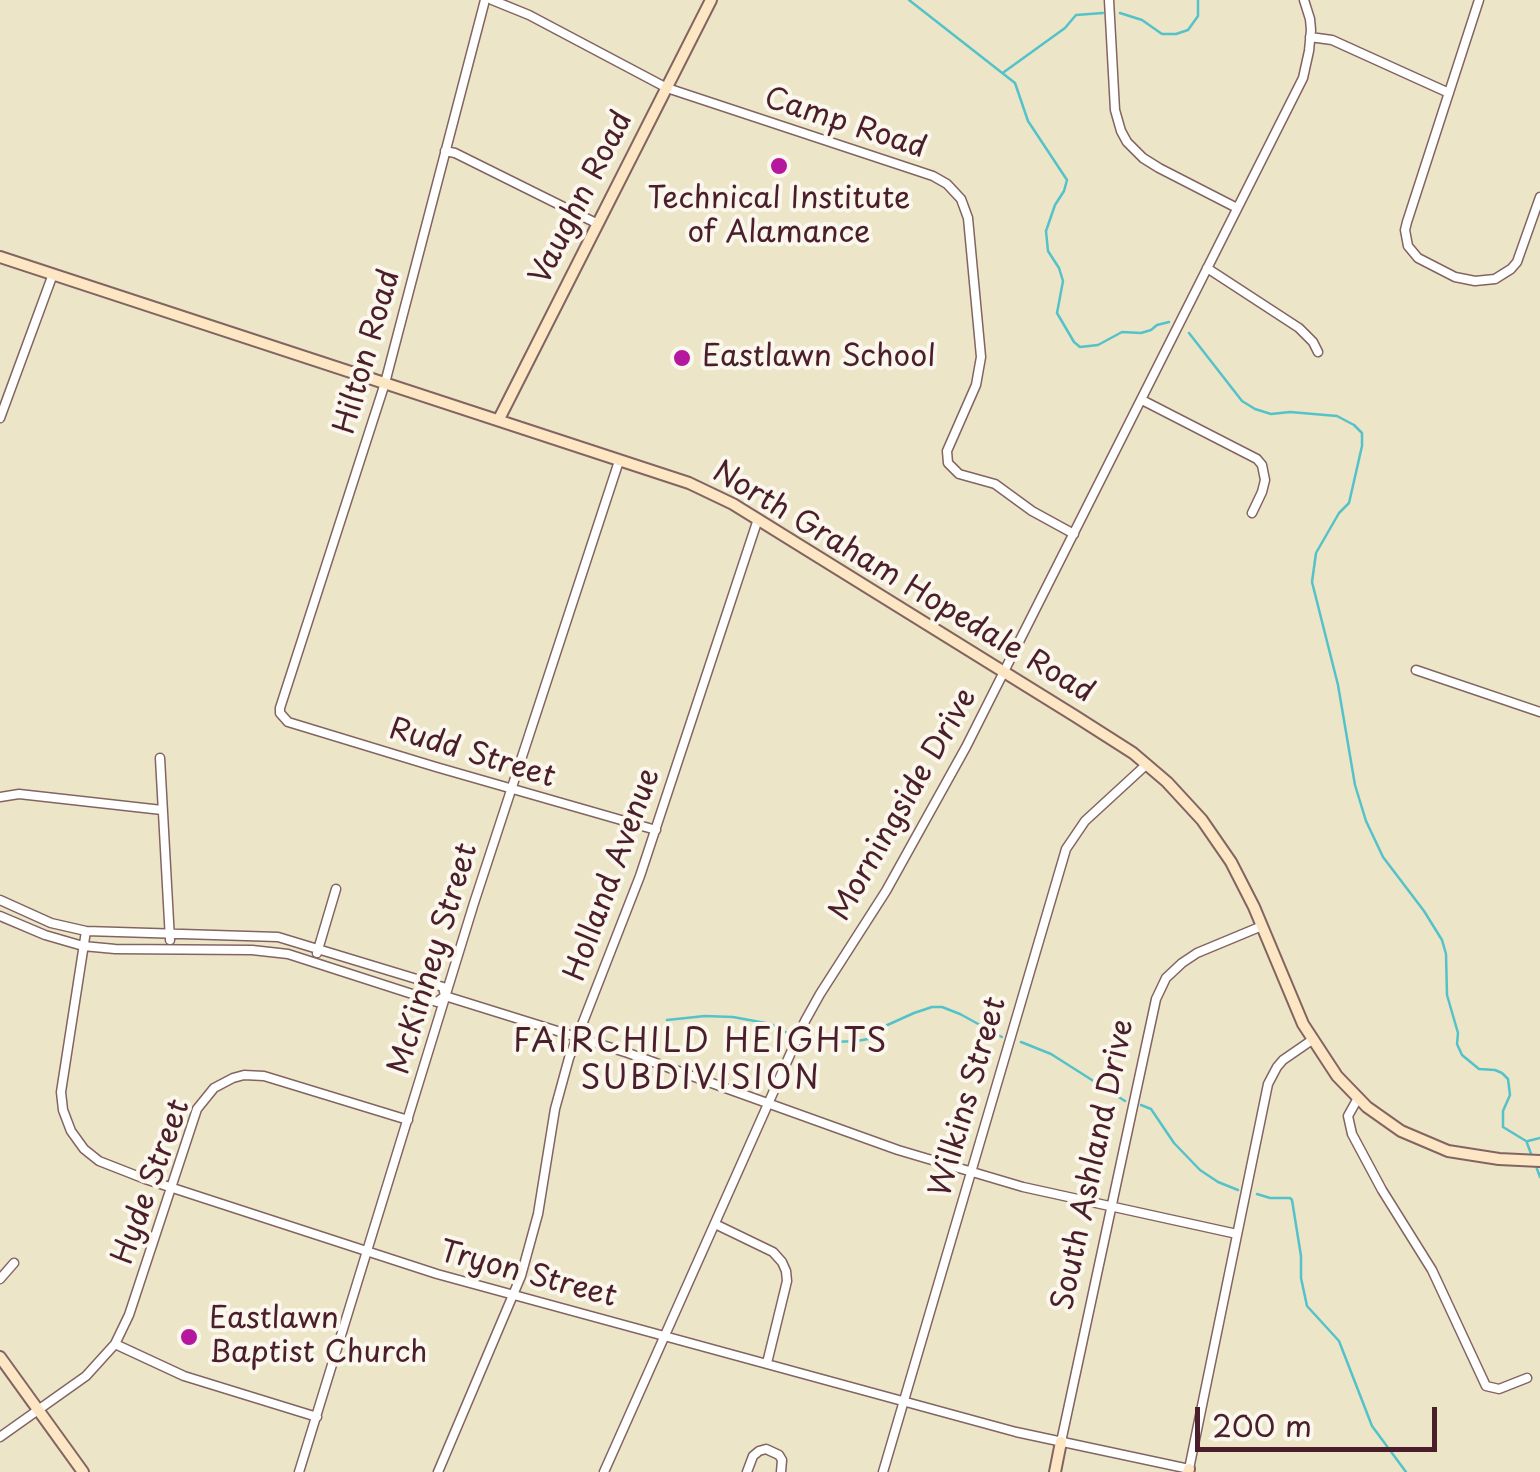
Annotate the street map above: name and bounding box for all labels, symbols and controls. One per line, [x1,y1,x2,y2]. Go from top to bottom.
street label: Camp Road [759,81,931,167]
street label: Vaughn Road [523,105,641,291]
marker: Technical Institute of Alamance [768,155,790,177]
place label: Technical Institute of Alamance [648,182,910,252]
street label: Hilton Road [327,266,409,438]
place label: Eastlawn School [702,340,936,376]
marker: Eastlawn School [671,347,693,369]
street label: North Graham Hopedale Road [706,455,1100,711]
street label: Morningside Drive [823,682,985,928]
street label: Rudd Street [385,712,559,796]
street label: Holland Avenue [558,764,668,986]
street label: McKinney Street [382,839,486,1079]
street label: Wilkins Street [923,993,1015,1201]
street label: South Ashland Drive [1046,1016,1142,1314]
district label: FAIRCHILD HEIGHTS SUBDIVISION [514,1024,888,1099]
street label: Hyde Street [106,1095,198,1269]
street label: Tryon Street [436,1234,620,1316]
place label: Eastlawn Baptist Church [209,1302,428,1372]
marker: Eastlawn Baptist Church [178,1326,200,1348]
scale bar [1200,1387,1442,1449]
text: 200 m [1212,1402,1312,1447]

